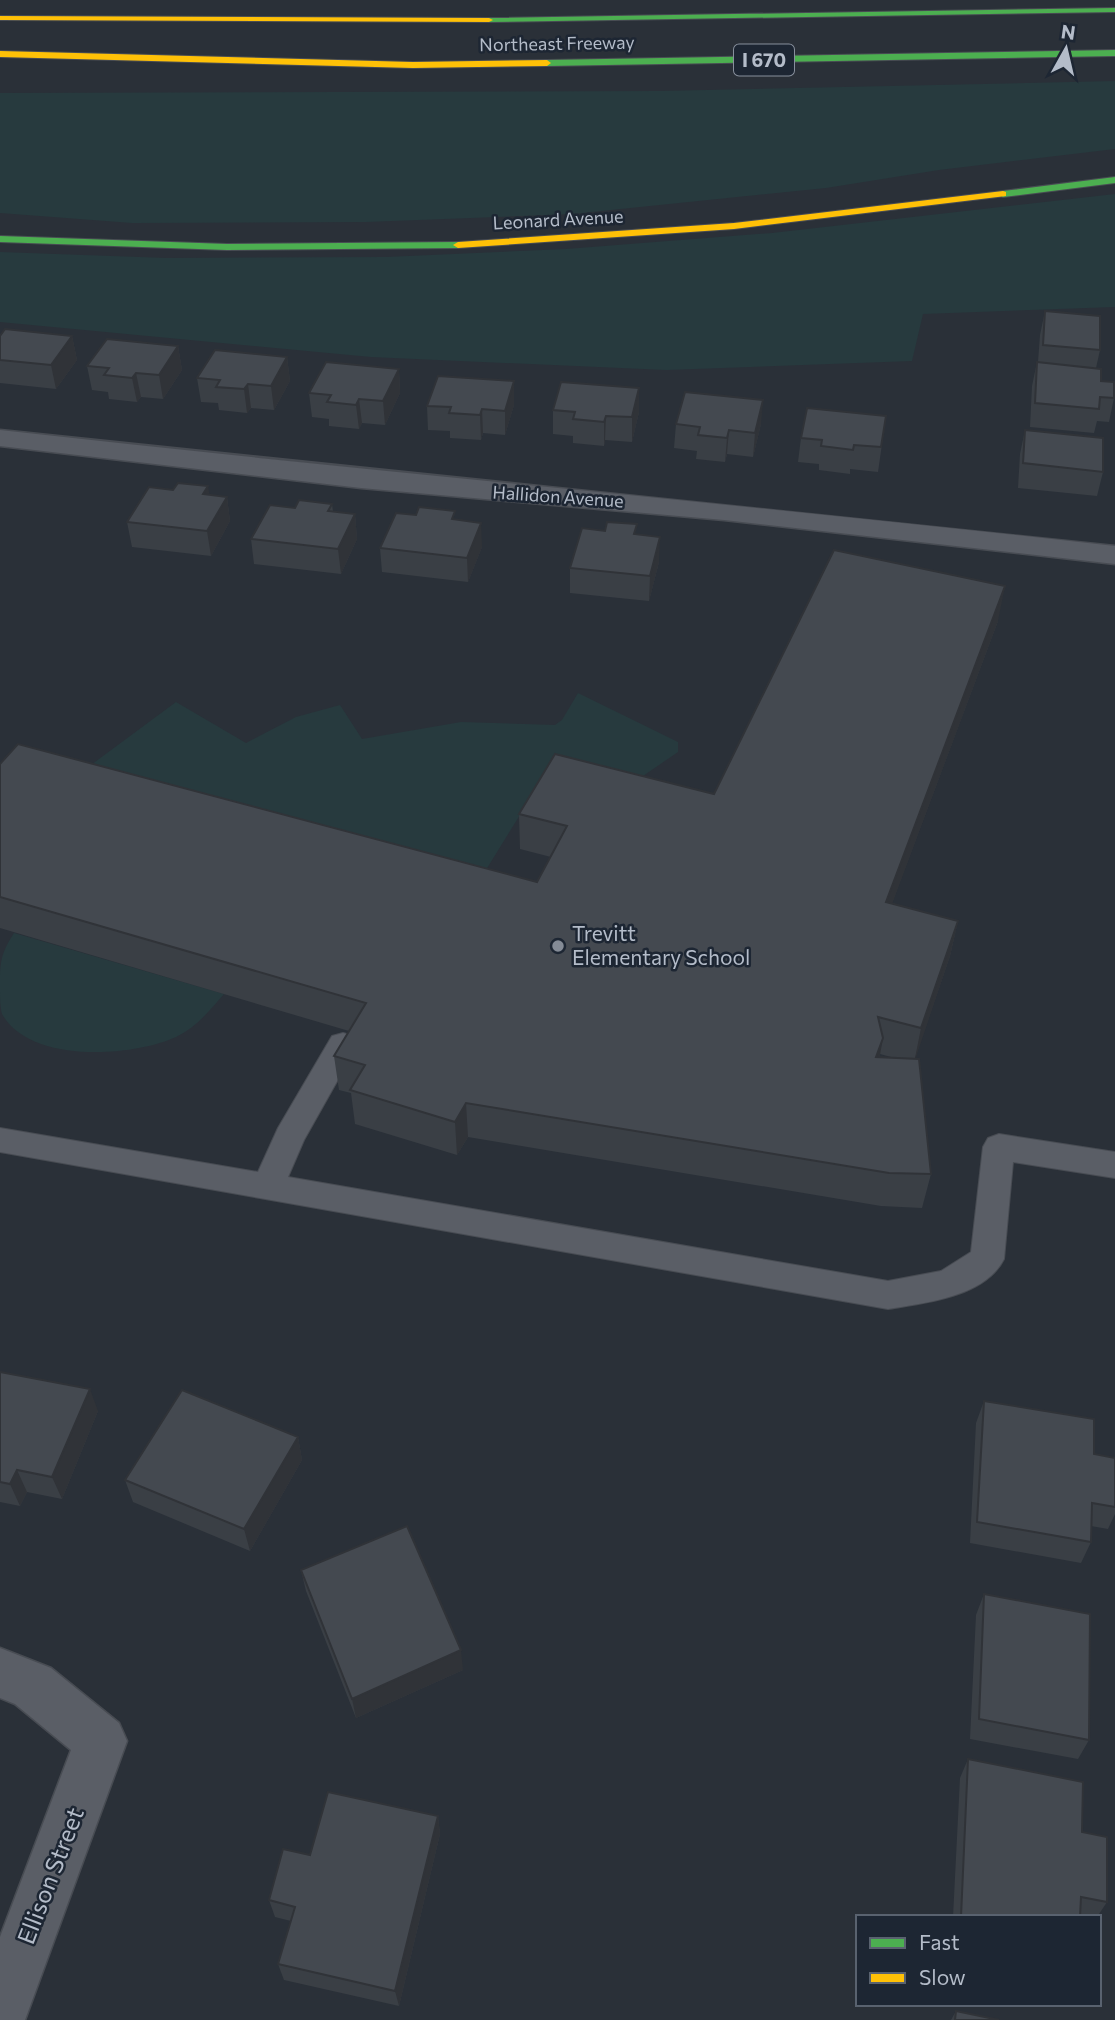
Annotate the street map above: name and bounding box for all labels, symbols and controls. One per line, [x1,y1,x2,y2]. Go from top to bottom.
north arrow [1031,14,1101,84]
text: N [1060,19,1077,44]
street label: Northeast Freeway [479,31,635,55]
road number: I 670 [734,44,794,76]
street label: Leonard Avenue [492,205,624,233]
street label: Hallidon Avenue [492,480,624,512]
place label: Trevitt Elementary School [572,920,750,969]
marker: Trevitt Elementary School [550,938,566,954]
street label: Ellison Street [10,1803,89,1948]
legend [856,1915,1101,2006]
text: Fast [919,1929,960,1954]
text: Slow [919,1964,966,1989]

